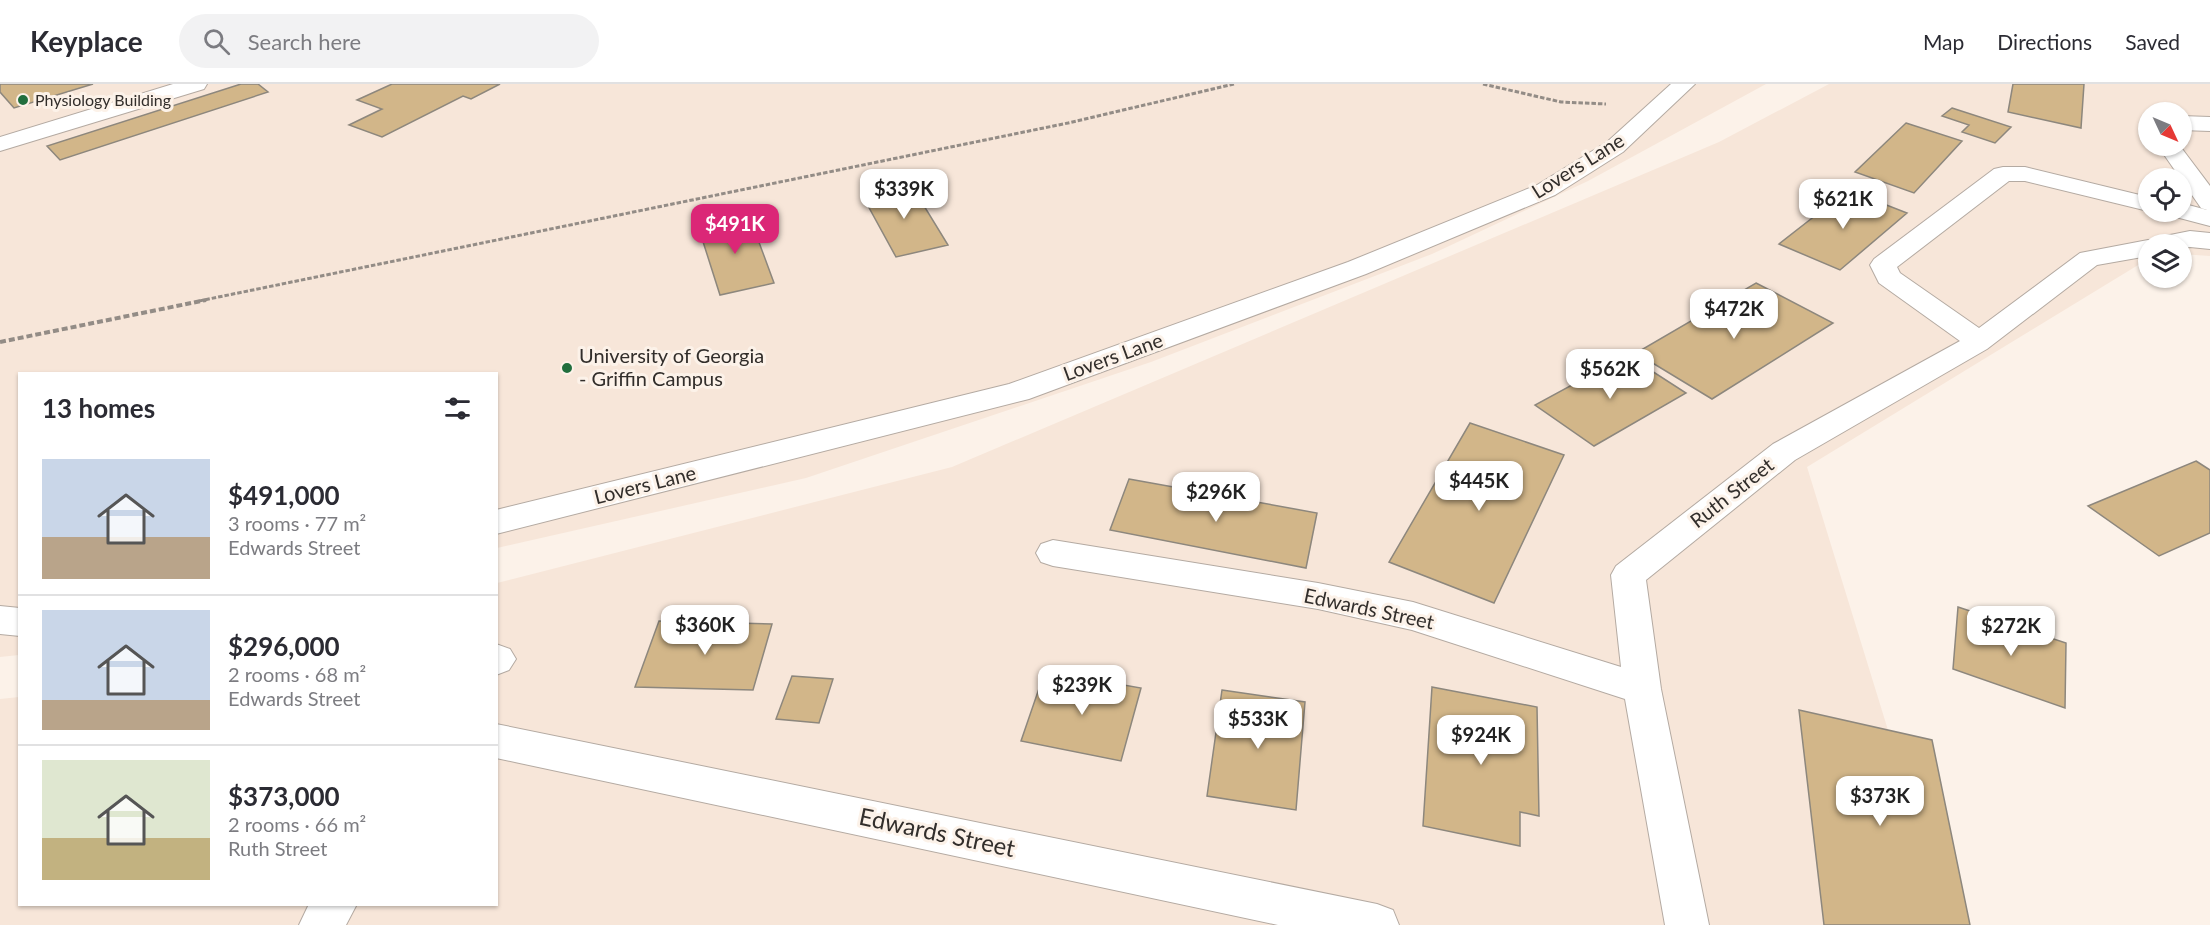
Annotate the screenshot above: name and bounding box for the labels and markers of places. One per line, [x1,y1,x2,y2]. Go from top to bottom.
place label: Physiology Building [35,90,171,109]
marker: Physiology Building [16,93,30,107]
pin: $339K [862,169,946,220]
pin: $621K [1801,179,1885,230]
pin: $491K [693,204,777,255]
pin: $472K [1692,289,1776,340]
place label: University of Georgia - Griffin Campus [579,343,764,390]
pin: $562K [1568,349,1652,400]
marker: University of Georgia - Griffin Campus [560,361,574,375]
pin: $445K [1437,461,1521,512]
pin: $296K [1174,472,1258,523]
pin: $360K [663,605,747,656]
pin: $272K [1969,606,2053,657]
pin: $239K [1040,665,1124,716]
pin: $533K [1216,699,1300,750]
pin: $924K [1439,715,1523,766]
pin: $373K [1838,776,1922,827]

